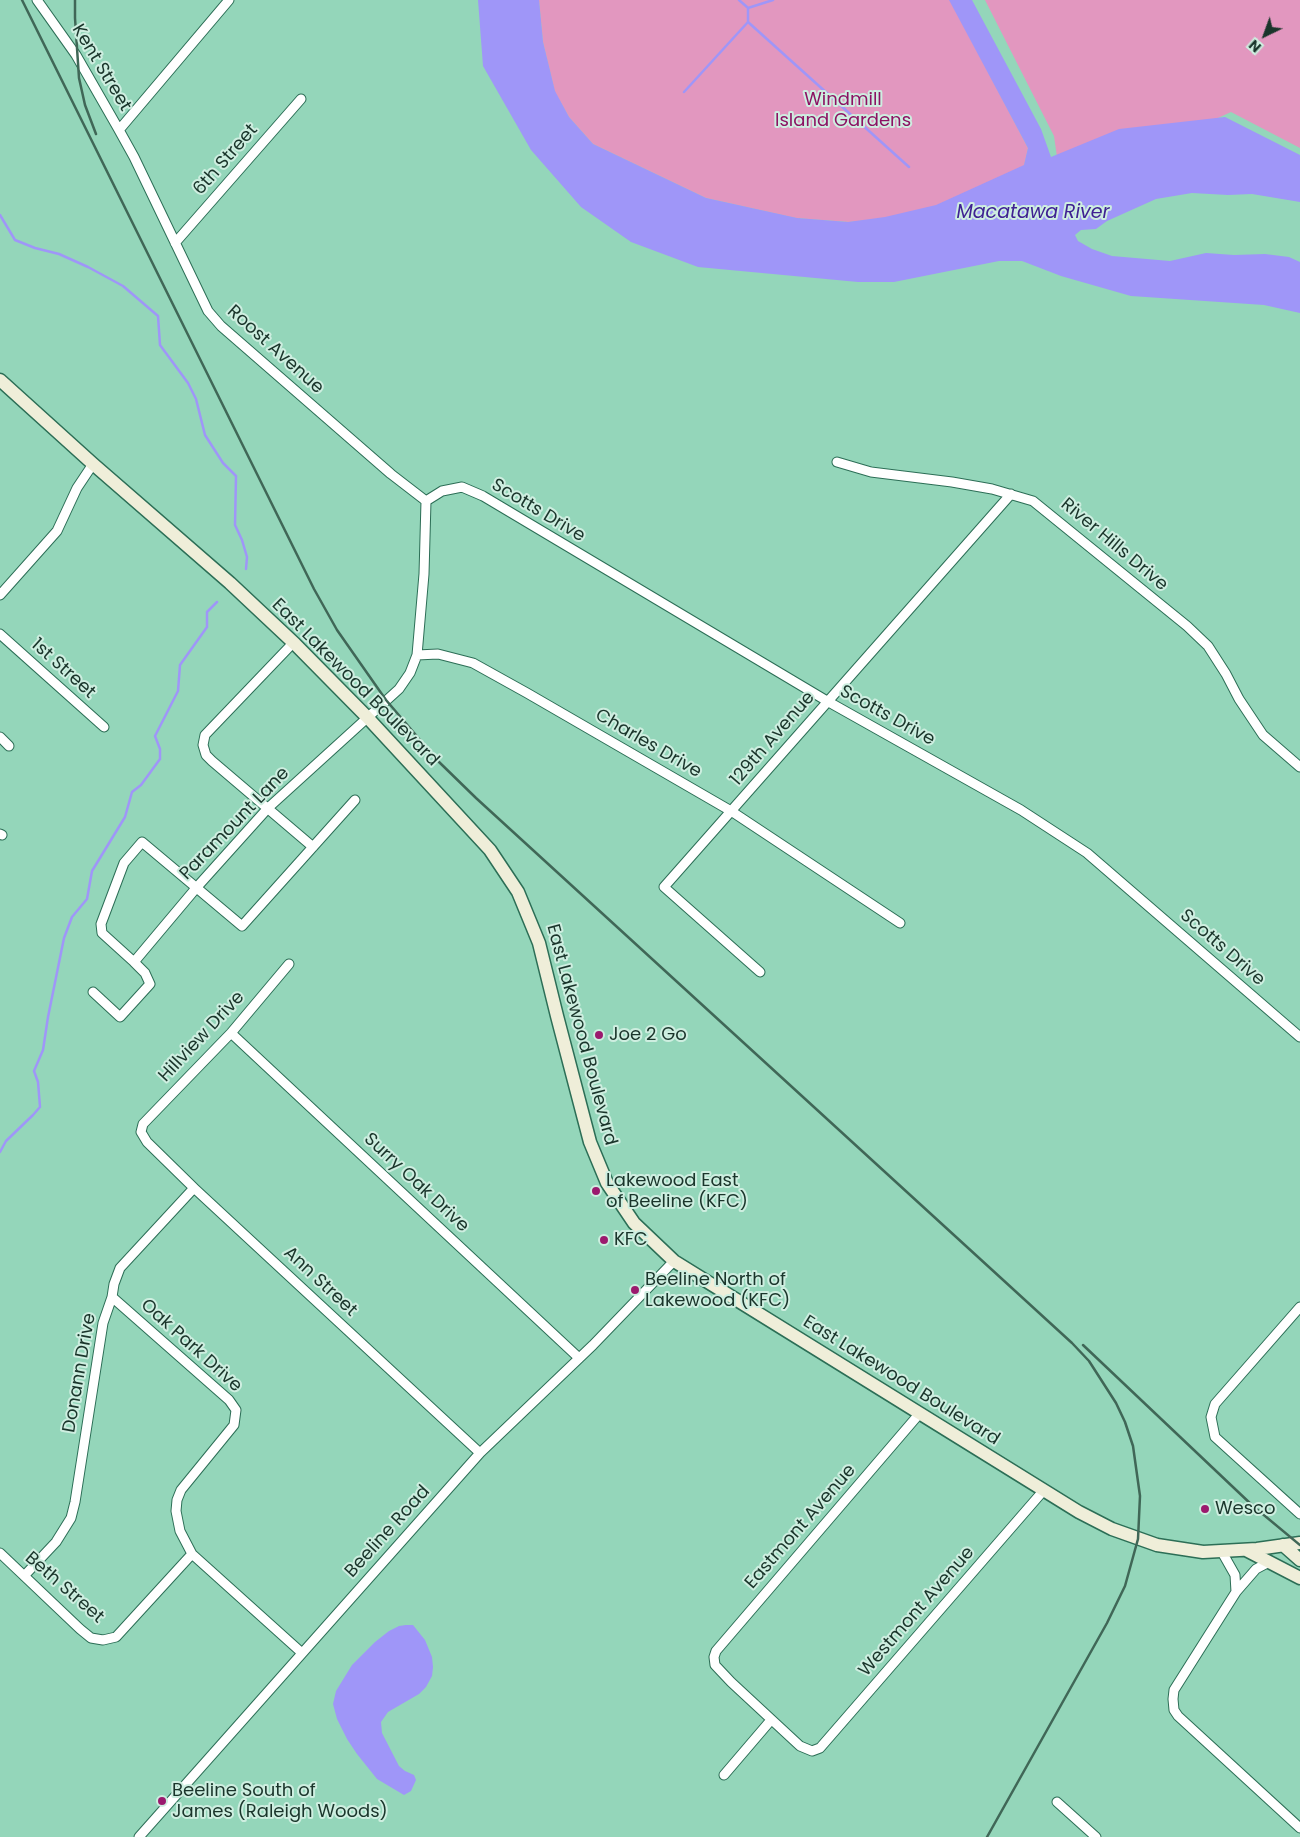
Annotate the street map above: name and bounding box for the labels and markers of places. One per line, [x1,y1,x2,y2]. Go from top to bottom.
place label: Joe 2 Go [609,1024,687,1046]
marker: Joe 2 Go [593,1029,605,1041]
place label: Lakewood East of Beeline (KFC) [606,1170,748,1212]
marker: Lakewood East of Beeline (KFC) [590,1185,602,1197]
place label: KFC [614,1229,648,1251]
marker: KFC [598,1234,610,1246]
place label: Beeline North of Lakewood (KFC) [645,1269,790,1312]
marker: Beeline North of Lakewood (KFC) [629,1284,641,1296]
place label: Wesco [1215,1498,1276,1520]
marker: Wesco [1199,1503,1211,1515]
place label: Beeline South of James (Raleigh Woods) [172,1780,388,1822]
marker: Beeline South of James (Raleigh Woods) [156,1795,168,1807]

